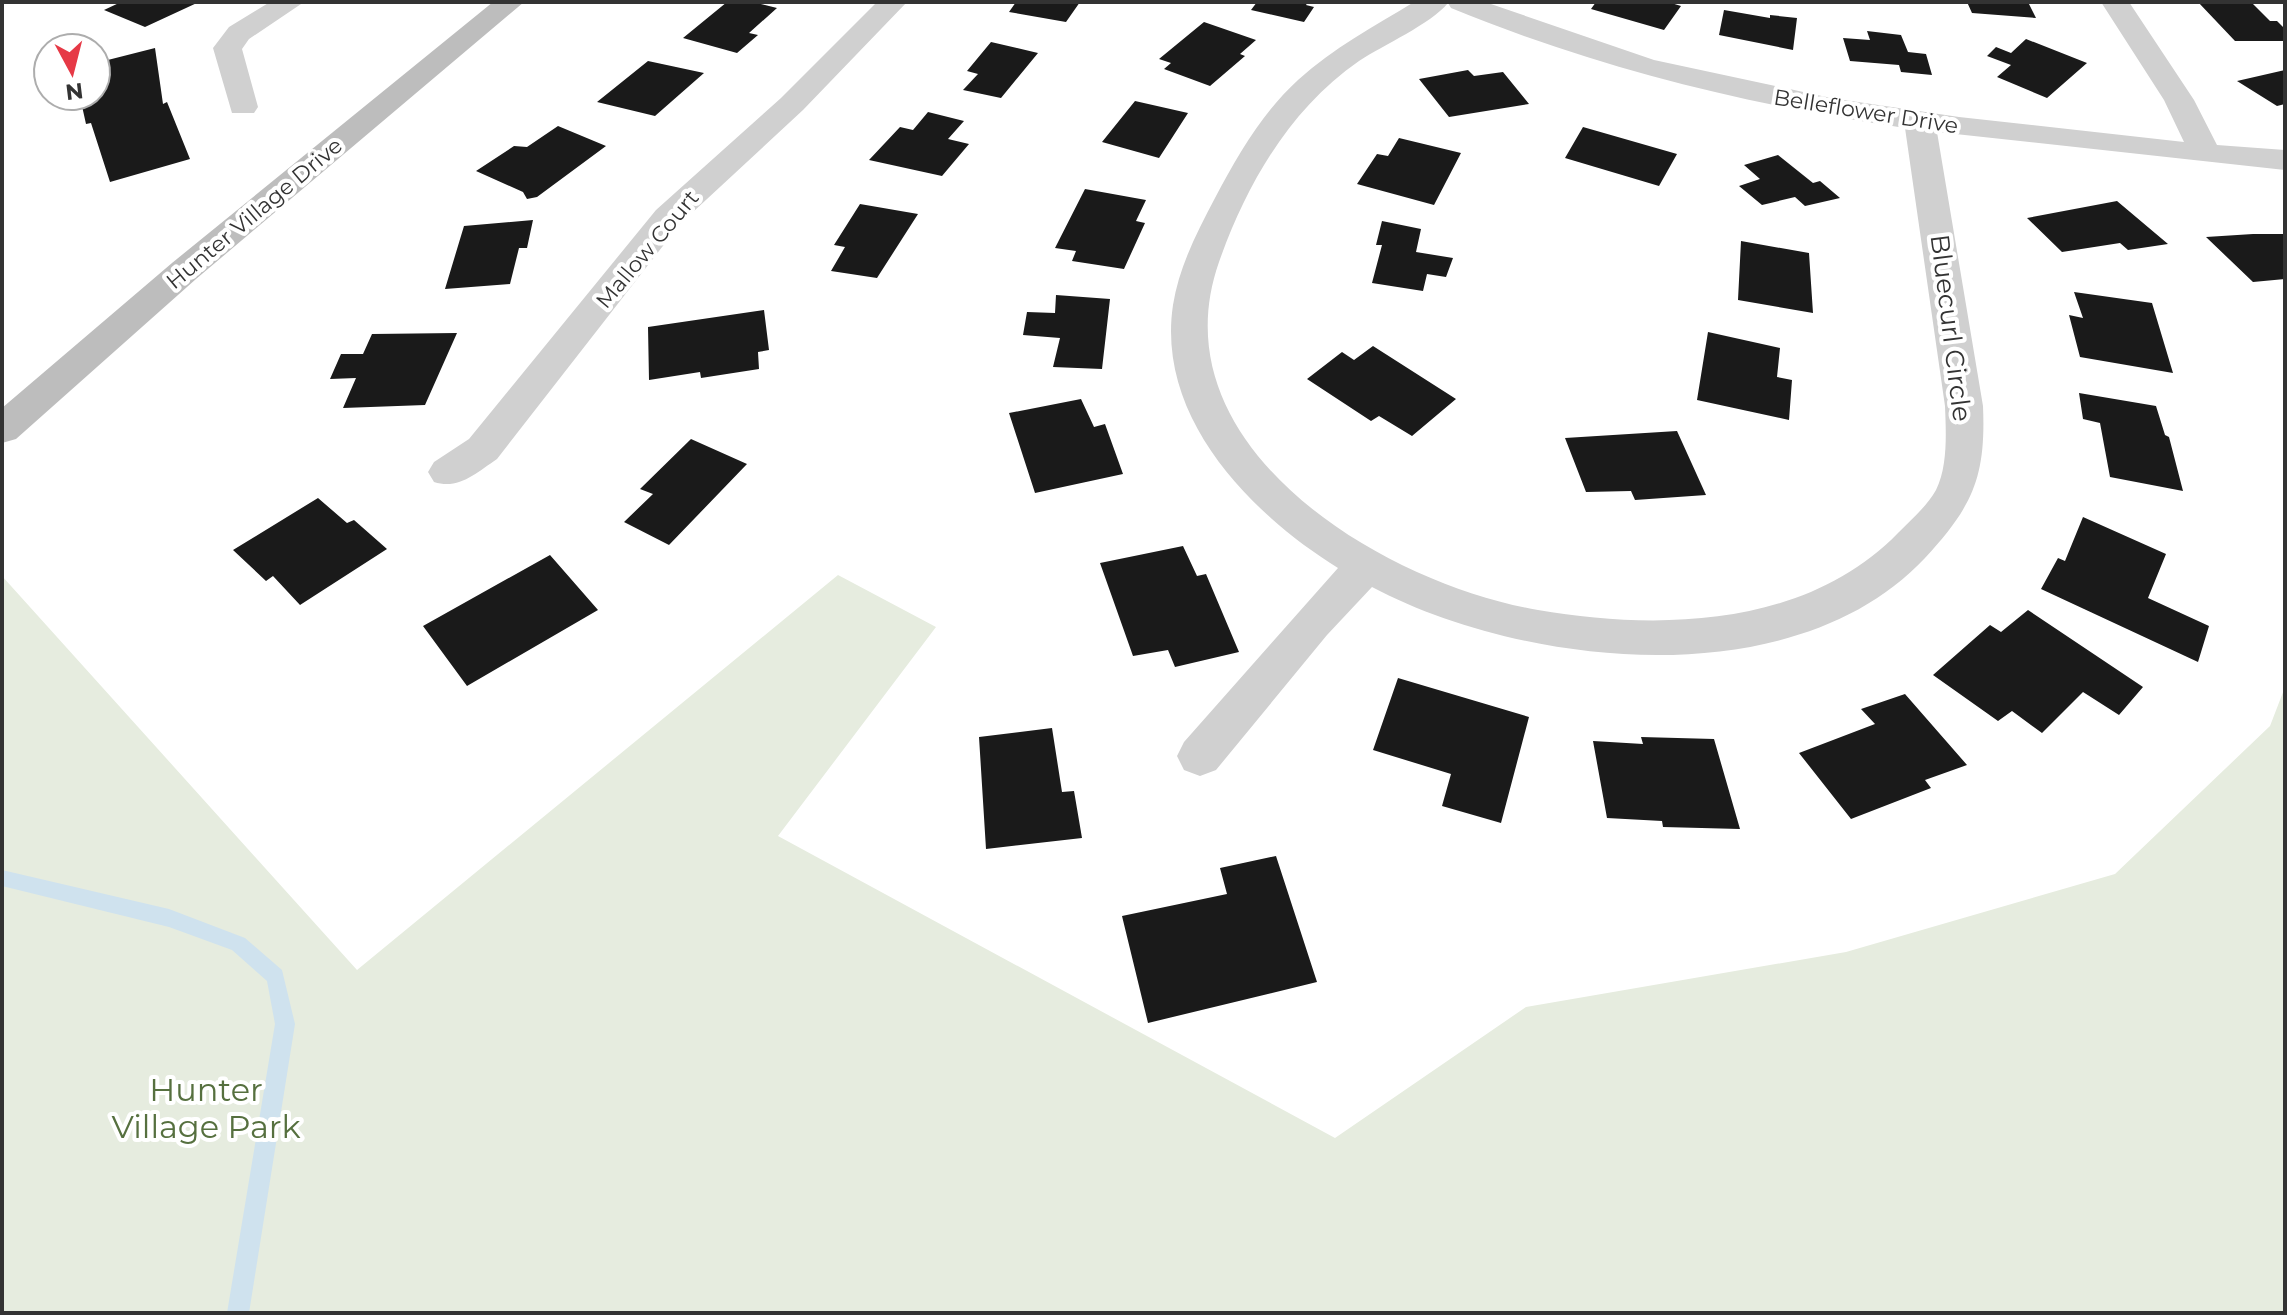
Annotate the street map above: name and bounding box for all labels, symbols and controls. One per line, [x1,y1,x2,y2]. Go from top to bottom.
north arrow [32,32,112,112]
text: N [64,77,85,106]
street label: Belleflower Drive [1772,84,1960,139]
street label: Hunter Village Drive [161,132,348,295]
street label: Mallow Court [590,185,705,314]
street label: Bluecurl Circle [1924,232,1978,424]
park label: Hunter Village Park [111,1070,301,1146]

